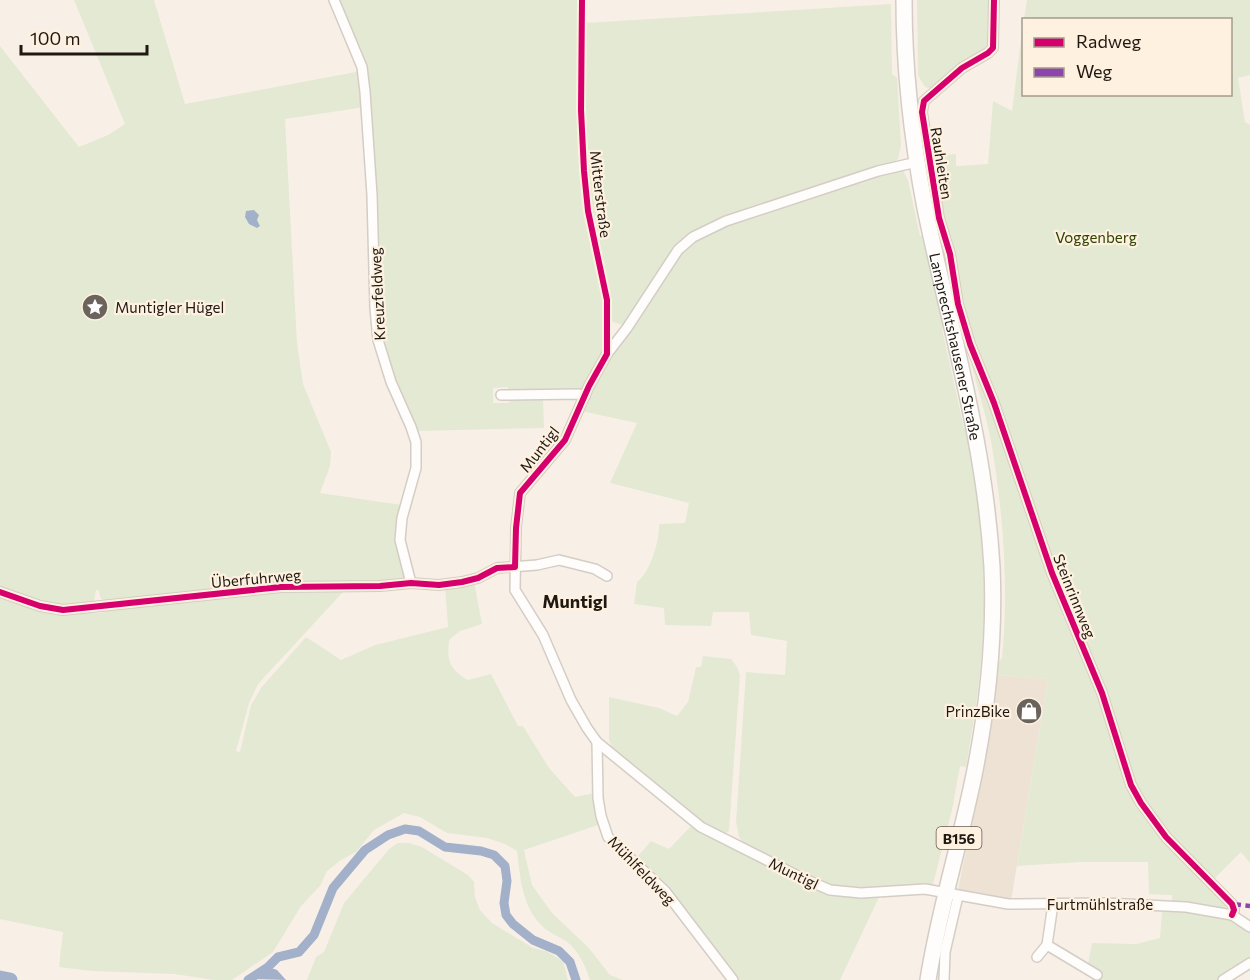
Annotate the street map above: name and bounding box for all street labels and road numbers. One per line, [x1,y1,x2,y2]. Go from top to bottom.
street label: Rauhleiten [927,126,957,200]
street label: Mitterstraße [587,149,615,239]
street label: Kreuzfeldweg [366,247,388,341]
street label: Lamprechtshausener Straße [926,251,985,442]
street label: Muntigl [516,422,562,476]
street label: Steinrinnweg [1050,551,1100,641]
street label: Überfuhrweg [210,565,302,591]
road number: B156 [936,827,982,849]
street label: Mühlfeldweg [605,832,679,908]
street label: Muntigl [766,853,822,893]
street label: Furtmühlstraße [1047,895,1153,913]

